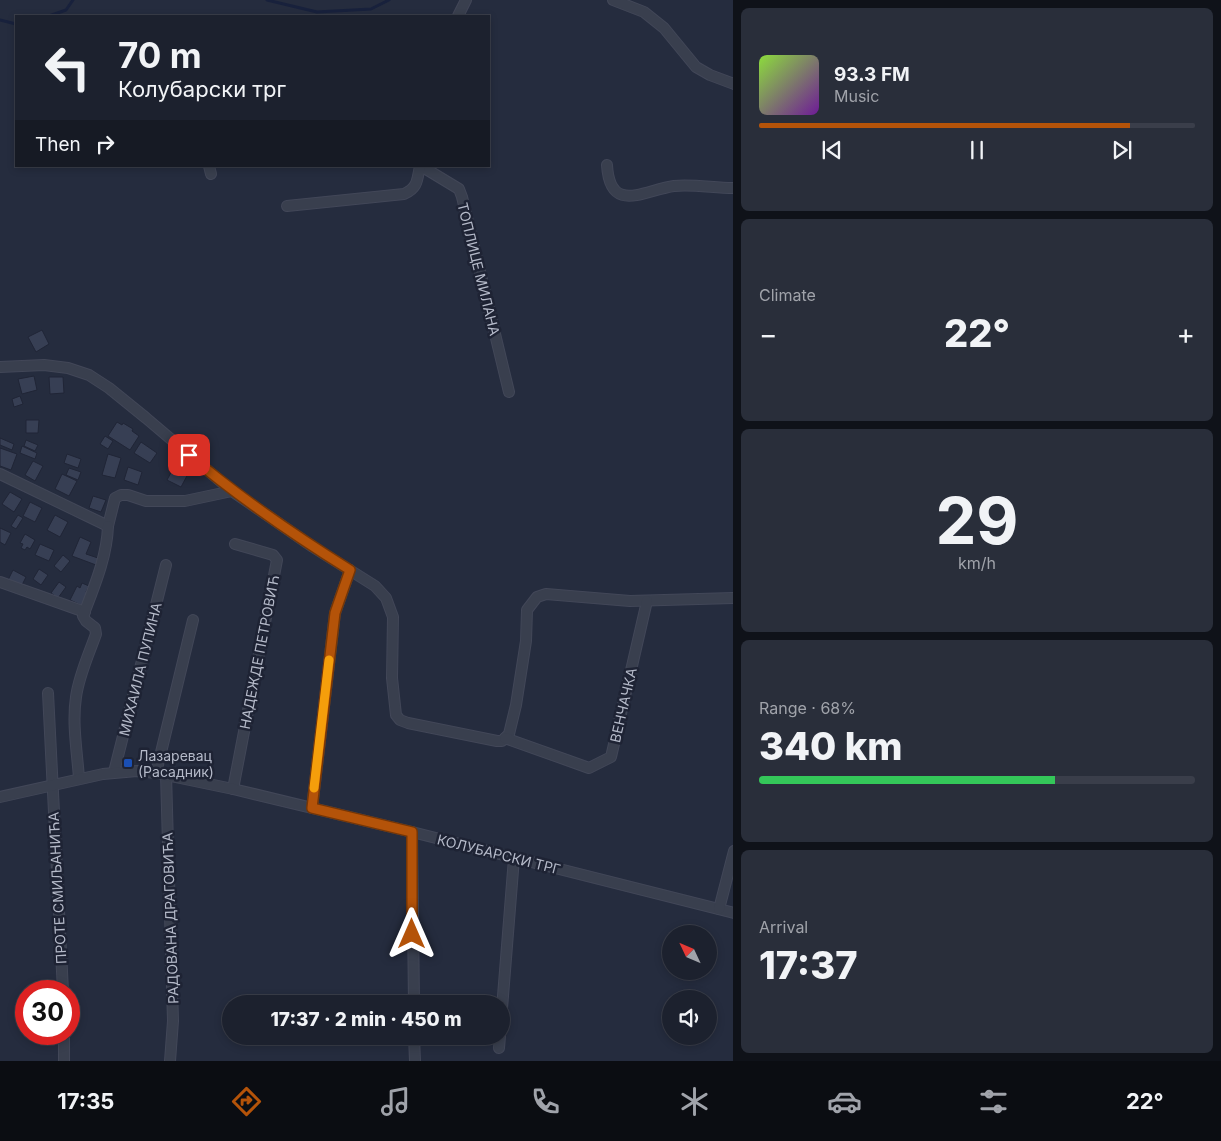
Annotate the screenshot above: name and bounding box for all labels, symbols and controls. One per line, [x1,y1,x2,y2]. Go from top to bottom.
text: 70 m [118,34,202,76]
icon: left [35,35,100,100]
text: 93.3 FM [834,63,910,86]
text: Колубарски трг [118,76,286,102]
text: Music [834,86,879,106]
icon: right [91,130,119,158]
text: Then [35,133,81,156]
icon: previous [818,136,846,164]
icon: pause [963,136,991,164]
icon: next [1108,136,1136,164]
street label: ТОПЛИЦЕ МИЛАНА [454,201,504,338]
text: Climate [759,285,816,305]
text: 22° [944,310,1010,356]
text: − [759,317,778,351]
text: + [1176,317,1195,351]
pin [168,434,210,476]
icon: arrive [175,441,203,469]
text: 29 [935,481,1019,560]
text: km/h [958,553,996,573]
street label: НАДЕЖДЕ ПЕТРОВИЋ [236,573,282,731]
street label: МИХАИЛА ПУПИНА [115,600,165,738]
street label: ВЕНЧАЧКА [606,666,640,744]
text: Range · 68% [759,698,856,718]
text: 340 km [759,723,902,769]
place label: Лазаревац (Расадник) [138,747,214,780]
marker: Лазаревац (Расадник) [122,757,134,769]
street label: ПРОТЕ СМИЉАНИЋА [45,811,69,964]
street label: КОЛУБАРСКИ ТРГ [435,830,563,878]
street label: РАДОВАНА ДРАГОВИЋА [158,832,181,1004]
position arrow [385,907,437,959]
text: Arrival [759,917,808,937]
north arrow [662,925,718,980]
map controls [662,925,717,1045]
text: 17:37 [759,942,858,988]
speed limit sign: 30 [15,980,80,1045]
button: sound [662,990,717,1045]
text: 17:37 · 2 min · 450 m [270,1008,462,1031]
icon: directions [229,1084,264,1119]
icon: music [378,1084,413,1119]
icon: phone [528,1084,563,1119]
icon: climate [677,1084,712,1119]
icon: car [827,1084,862,1119]
icon: filters [976,1084,1011,1119]
text: 17:35 [57,1088,114,1114]
text: 22° [1126,1088,1164,1114]

